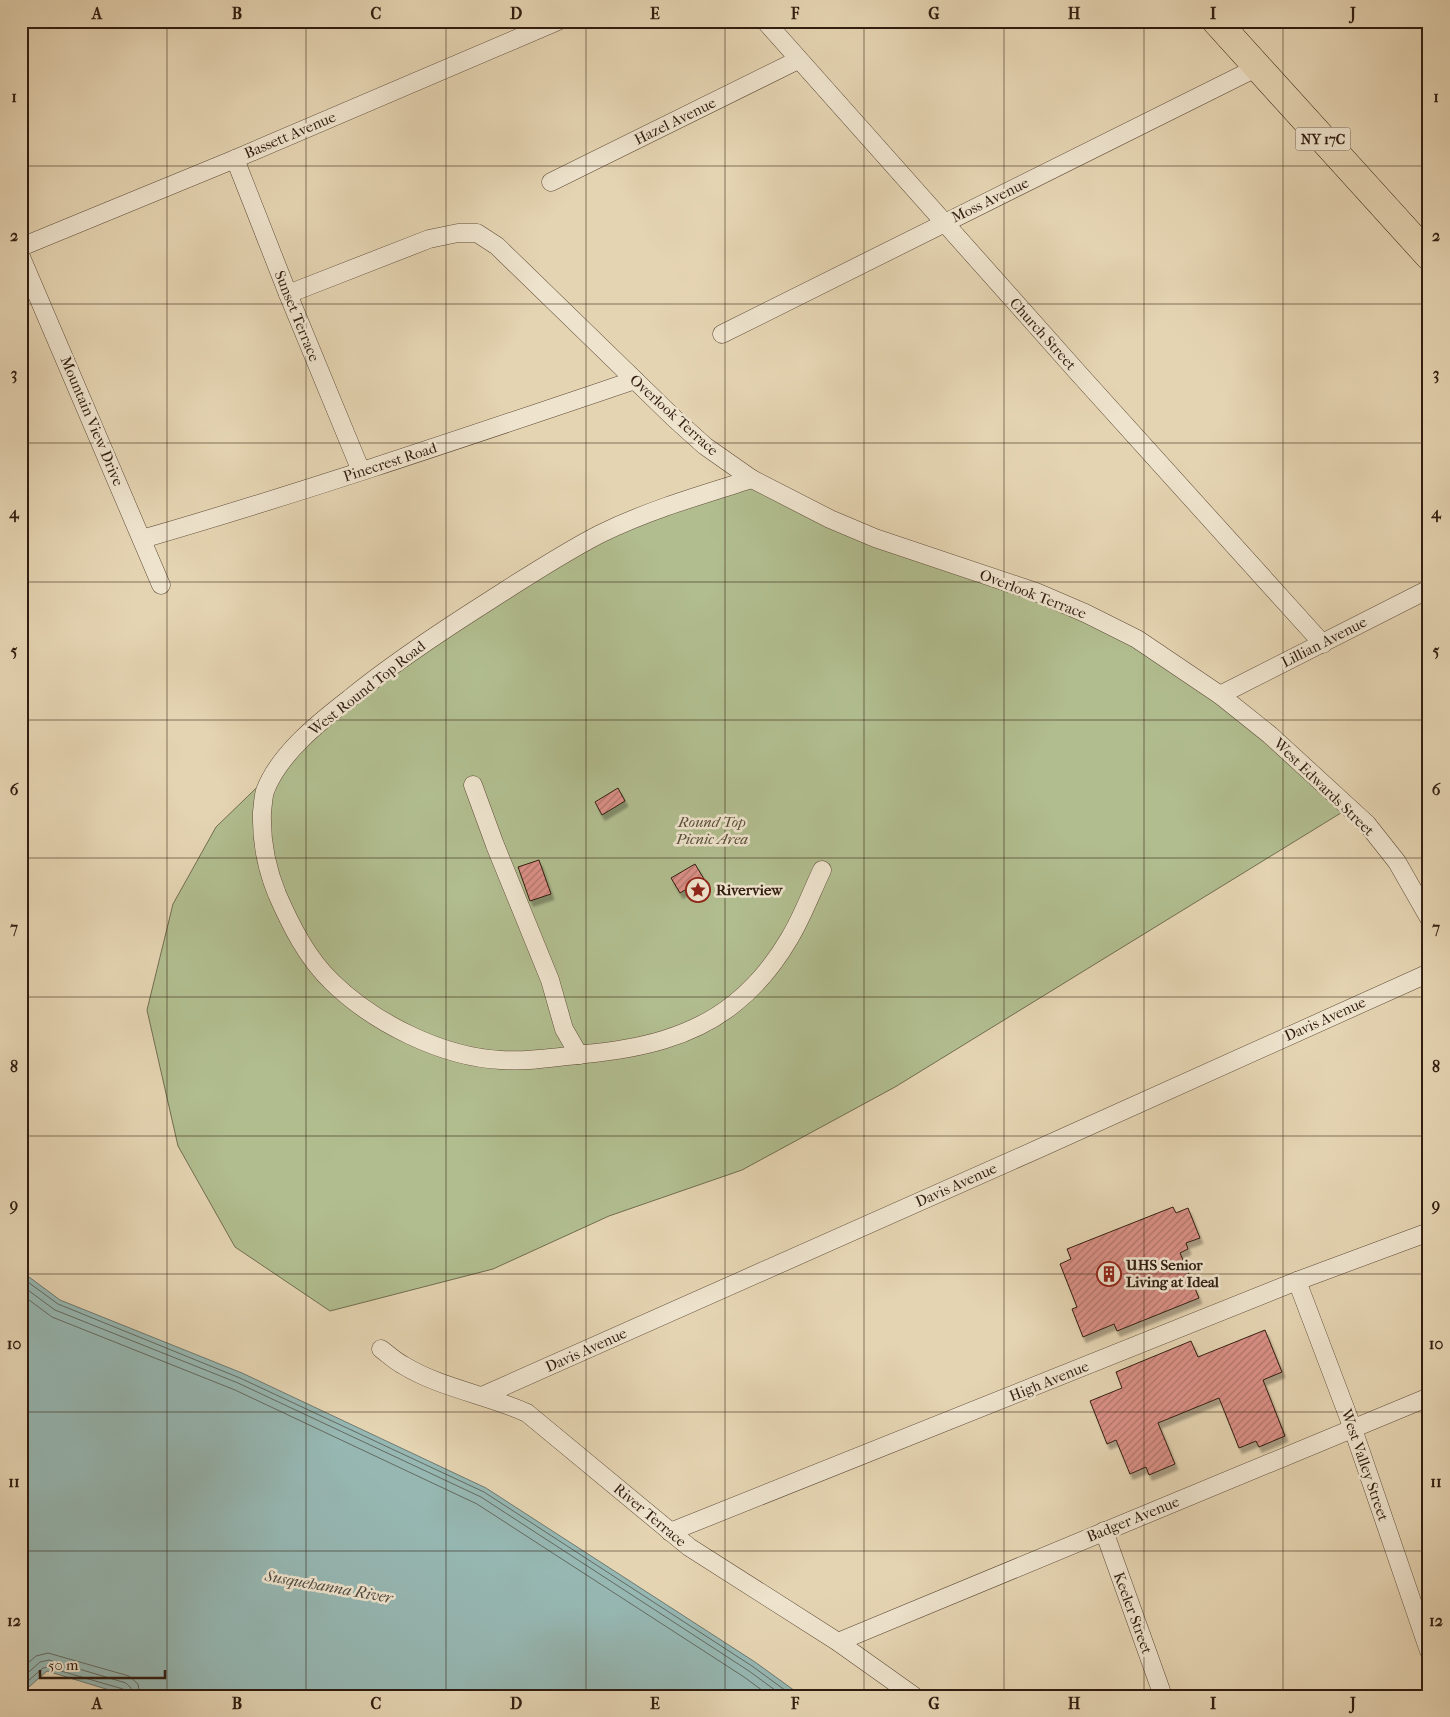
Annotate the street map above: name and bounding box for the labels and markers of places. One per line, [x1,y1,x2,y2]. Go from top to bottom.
place icon: Riverview [685,877,711,903]
place label: Riverview [716,881,783,899]
place label: UHS Senior Living at Ideal [1125,1256,1220,1291]
building icon: UHS Senior Living at Ideal [1096,1261,1122,1287]

